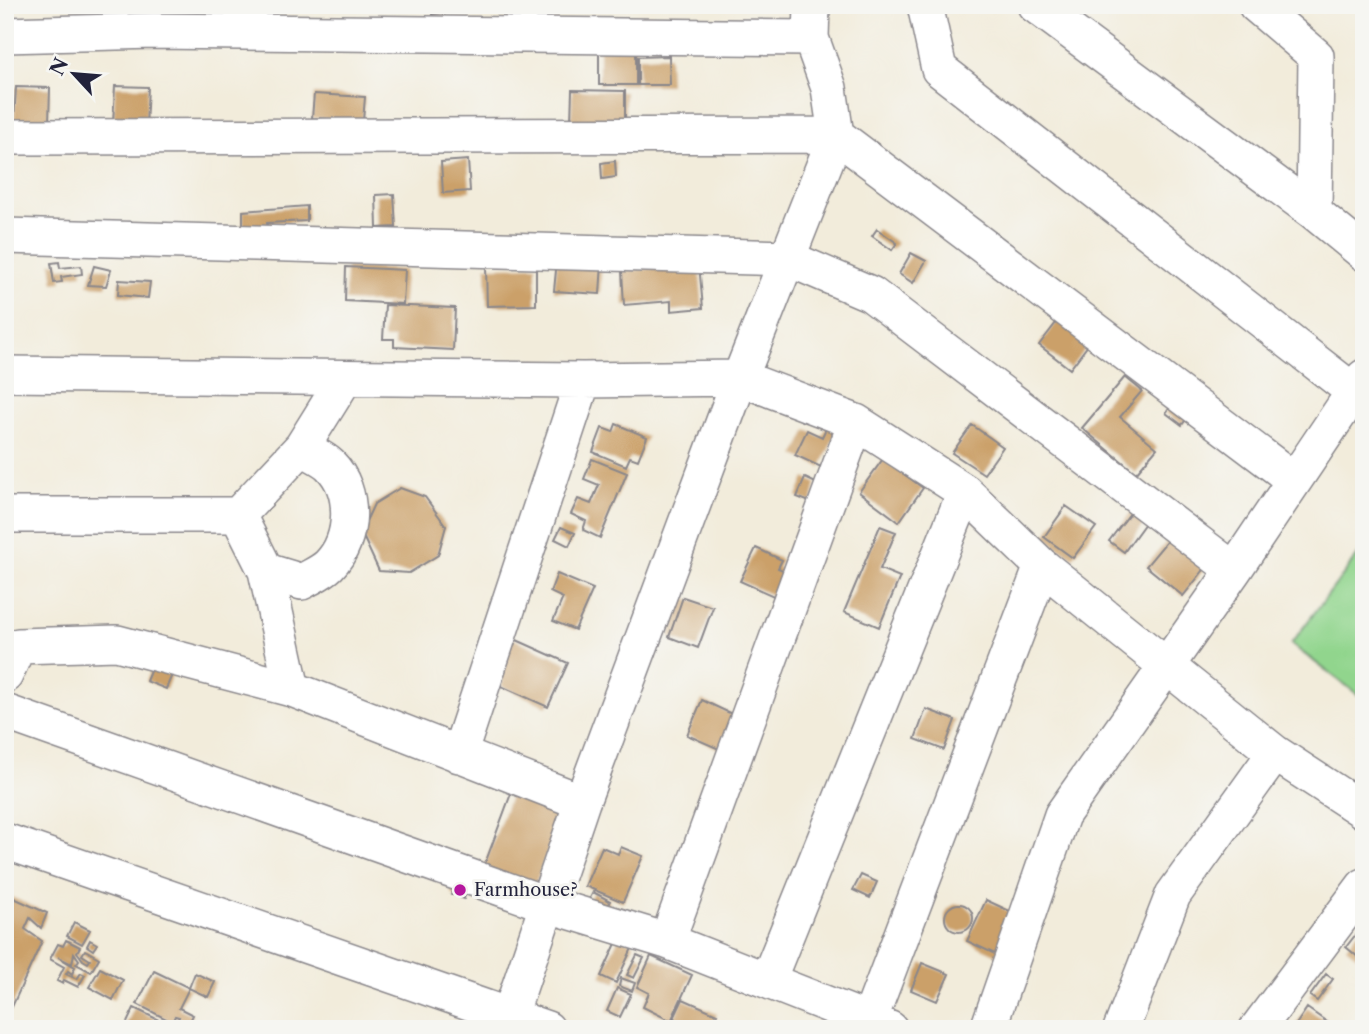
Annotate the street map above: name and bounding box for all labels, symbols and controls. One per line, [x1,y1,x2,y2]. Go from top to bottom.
north arrow [38,38,108,108]
text: N [45,54,73,79]
place label: Farmhouse? [474,879,578,901]
marker: Farmhouse? [452,882,468,898]

